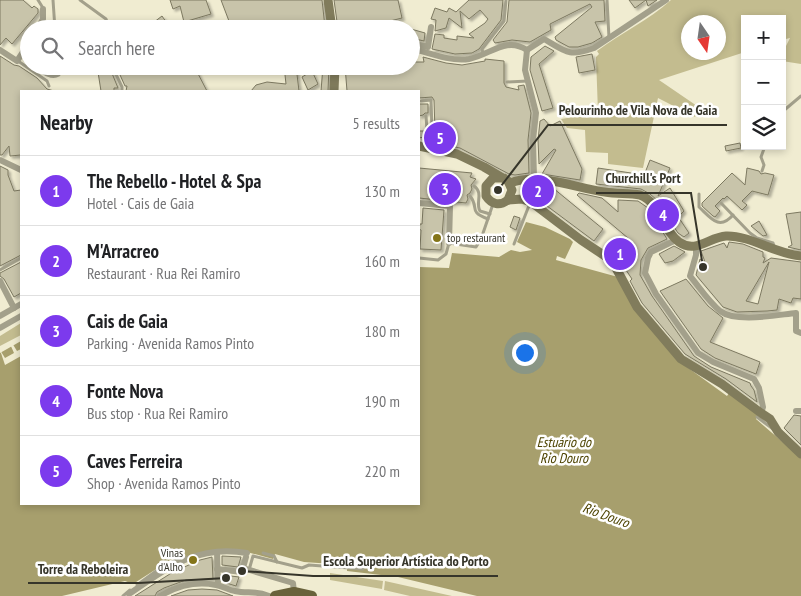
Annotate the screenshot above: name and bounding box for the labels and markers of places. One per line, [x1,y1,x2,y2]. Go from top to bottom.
callout: Pelourinho de Vila Nova de Gaia [548,96,727,125]
pin: 5 [424,119,456,157]
callout: Churchill's Port [596,164,691,193]
pin: 3 [429,170,461,208]
pin: 2 [522,172,554,210]
pin: 4 [647,196,679,234]
place label: top restaurant [447,230,506,245]
marker: top restaurant [431,232,443,244]
pin: 1 [604,235,636,273]
place label: Vinas d'Alho [158,545,183,574]
callout: Escola Superior Artística do Porto [313,547,498,576]
callout: Torre da Reboleira [28,554,139,583]
marker: Vinas d'Alho [187,554,199,566]

